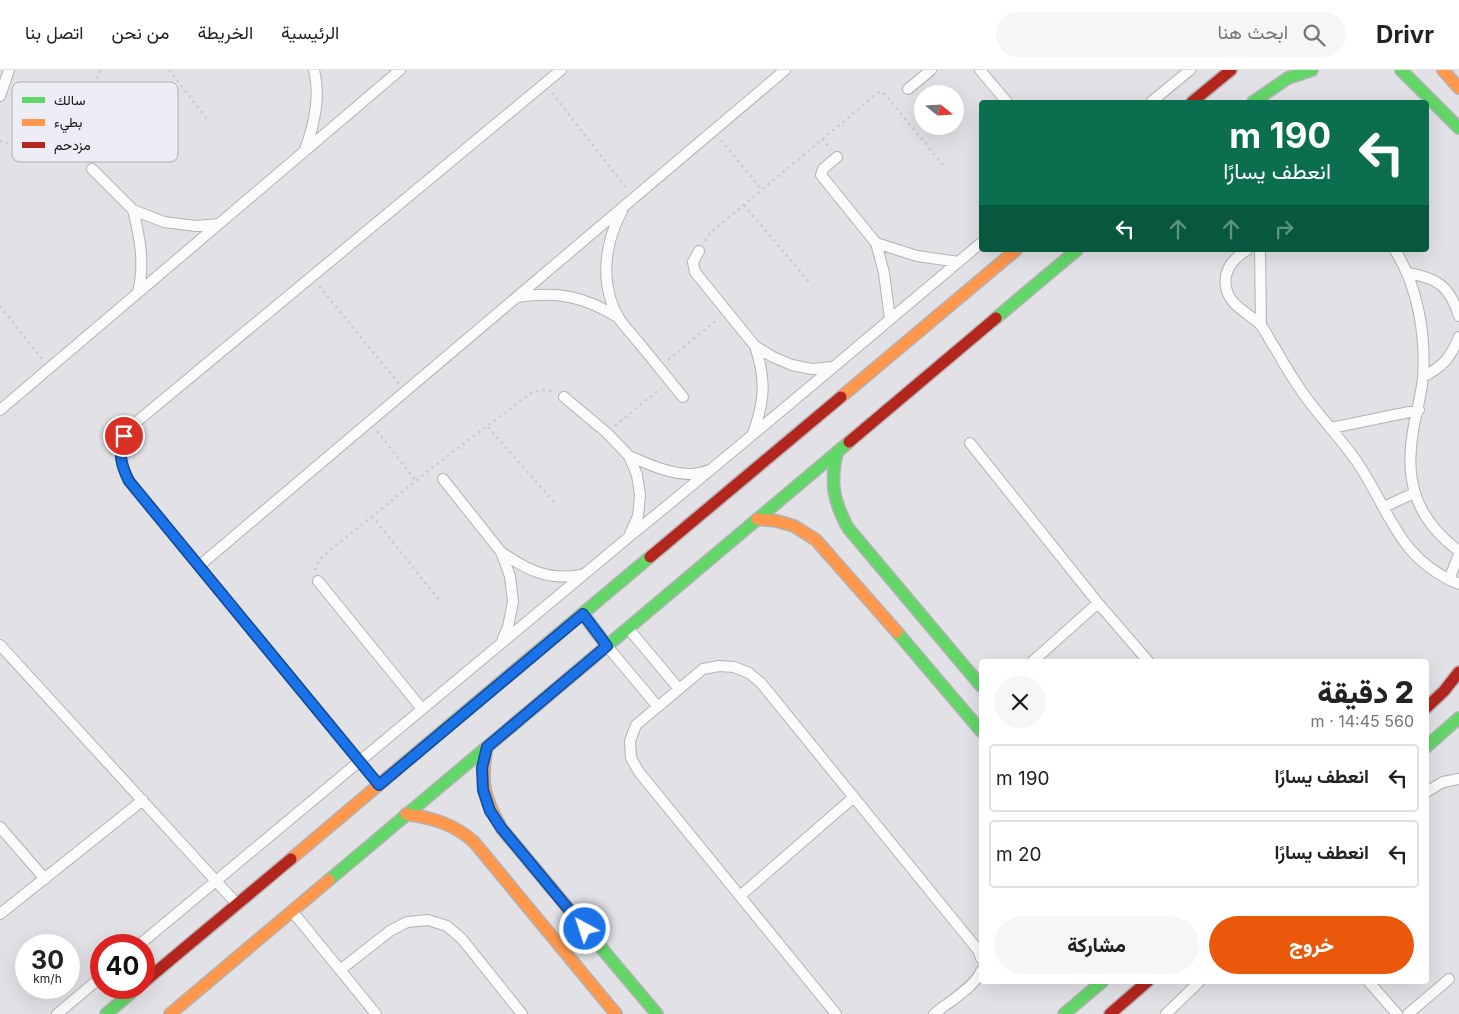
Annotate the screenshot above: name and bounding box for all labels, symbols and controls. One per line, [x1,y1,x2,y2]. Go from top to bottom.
search box [996,12,1346,57]
text: Drivr [1376,20,1434,49]
text: ابحث هنا [1218,21,1288,44]
icon: search [1300,21,1328,49]
text: اتصل بنا [25,22,83,43]
text: من نحن [111,22,169,43]
text: الخريطة [197,22,253,43]
text: الرئيسية [281,22,339,43]
legend [12,82,178,162]
north arrow [914,85,964,135]
map controls [914,85,964,135]
text: سالك [54,91,85,108]
text: بطيء [54,113,82,134]
text: 190 m [1229,114,1331,156]
icon: left [1349,120,1414,185]
text: مزدحم [54,136,91,154]
text: انعطف يسارًا [1223,158,1331,184]
icon: left [1111,215,1139,243]
icon: ahead [1164,215,1192,243]
icon: ahead [1217,215,1245,243]
icon: right [1270,215,1298,243]
pin [103,415,145,457]
icon: arrive [110,422,138,450]
text: 2 دقيقة [1317,674,1414,710]
button: close [994,676,1046,728]
text: 560 m · 14:45 [1311,711,1414,731]
icon: left [1384,764,1412,792]
text: انعطف يسارًا [1275,765,1369,788]
text: 190 m [996,767,1050,790]
icon: left [1384,840,1412,868]
text: انعطف يسارًا [1275,841,1369,864]
text: 20 m [996,843,1042,866]
position arrow [558,902,610,954]
button: مشاركة [994,916,1199,974]
button: خروج [1209,916,1414,974]
speed limit sign: 40 [90,934,155,999]
text: 30 [31,945,64,975]
text: km/h [33,971,62,986]

